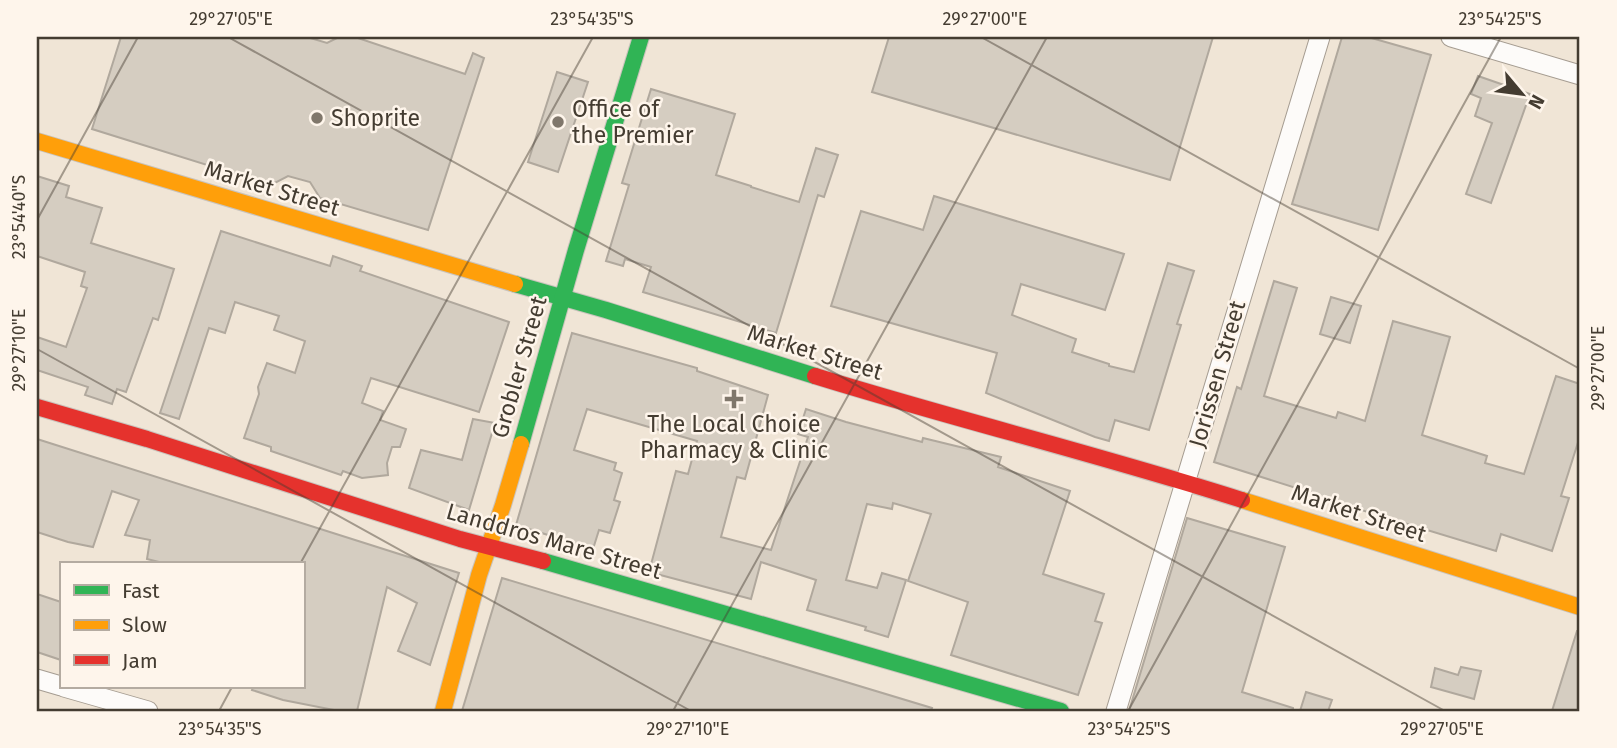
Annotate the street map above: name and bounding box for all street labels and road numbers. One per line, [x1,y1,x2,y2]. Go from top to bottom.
street label: Market Street [201,154,344,222]
street label: Grobler Street [485,292,553,441]
street label: Jorissen Street [1183,297,1252,451]
street label: Market Street [744,318,887,386]
street label: Market Street [1288,478,1431,548]
street label: Landdros Mare Street [443,497,666,585]

